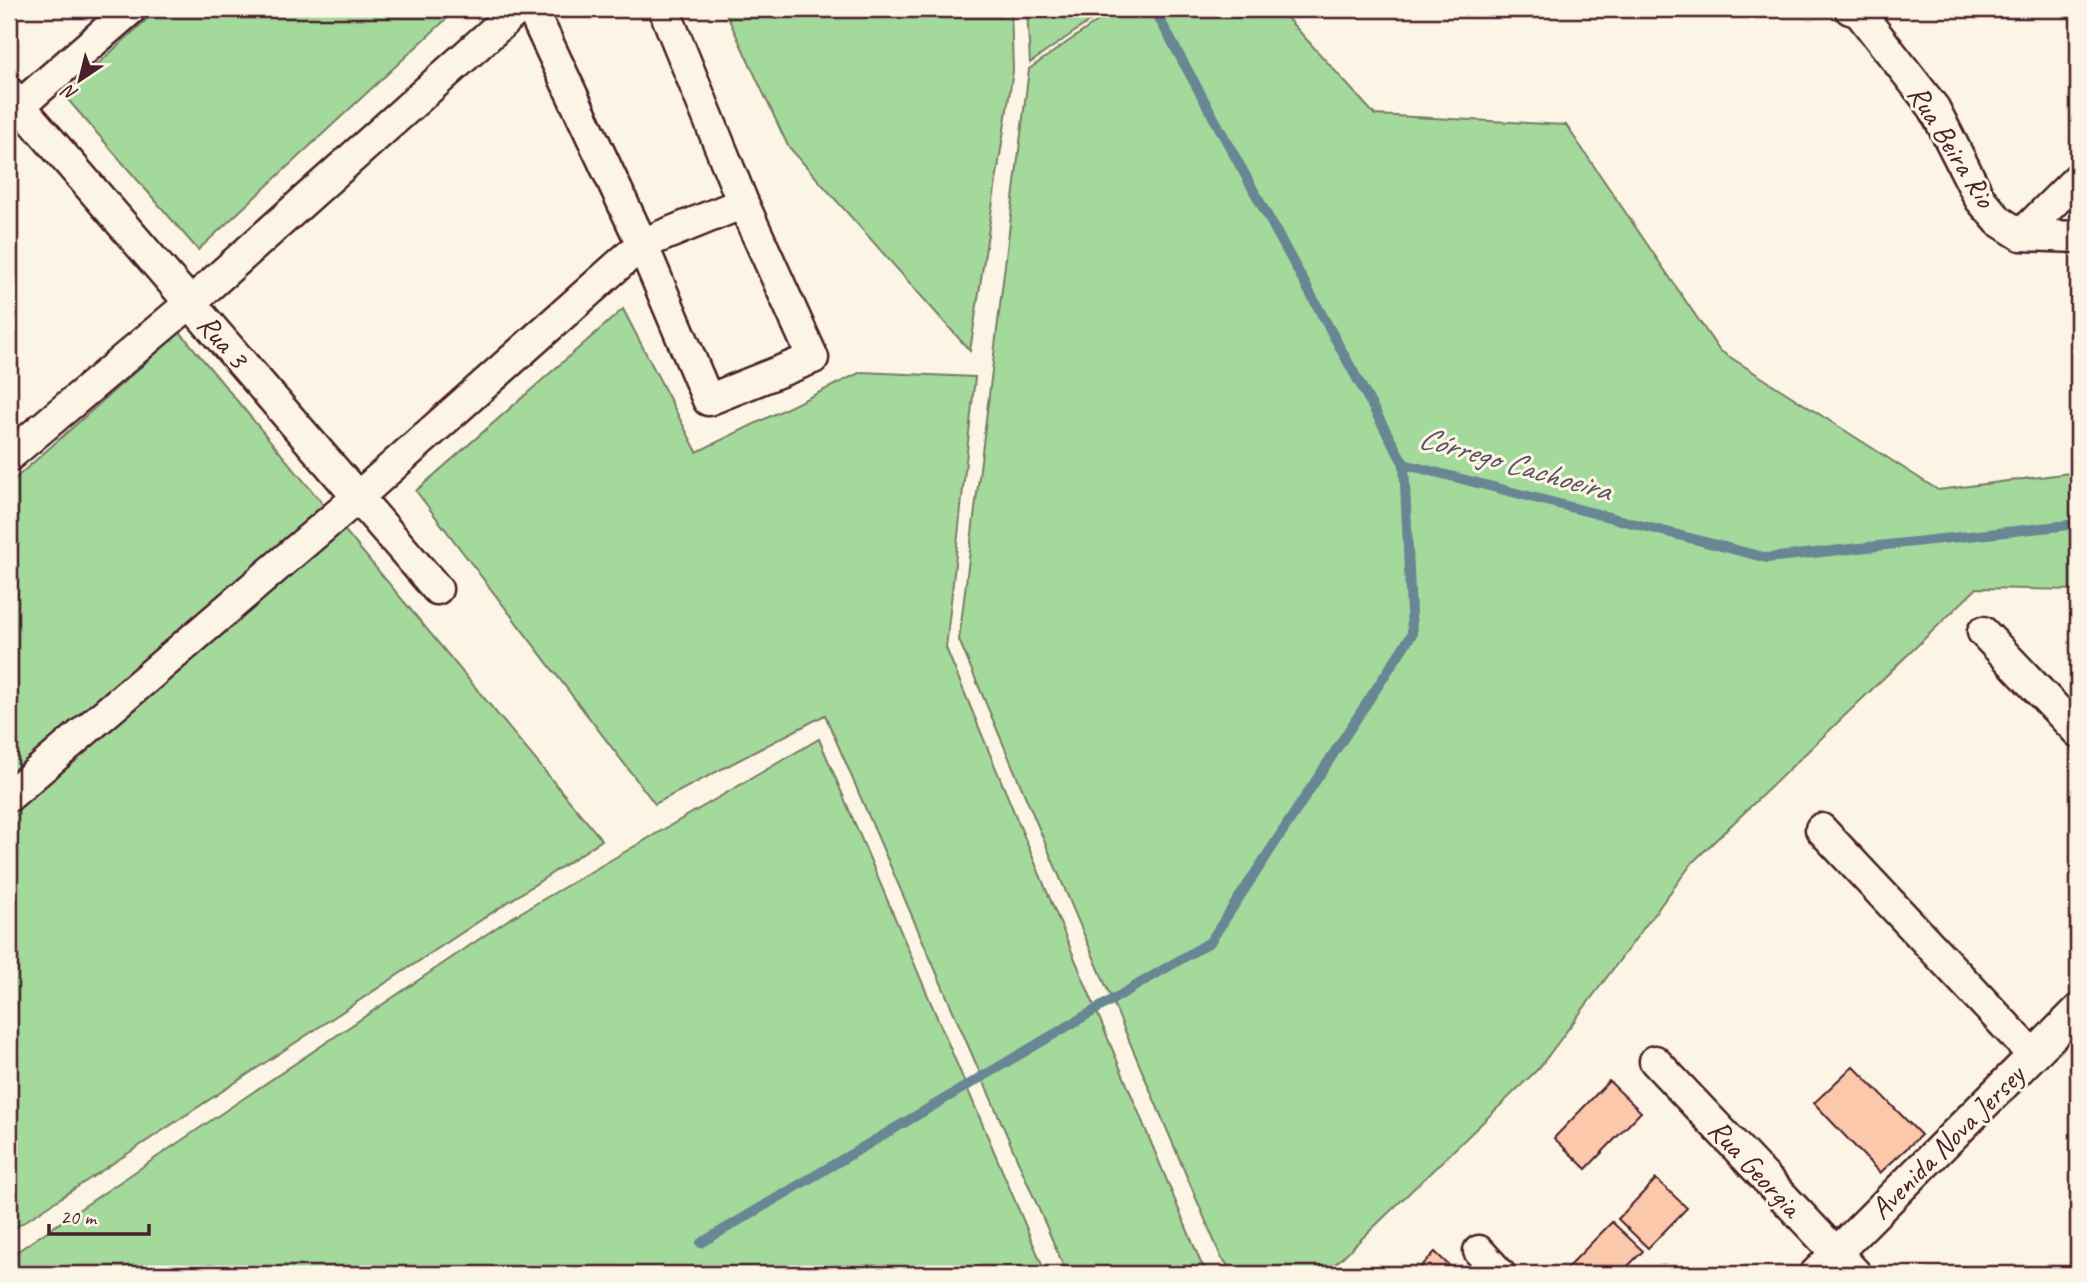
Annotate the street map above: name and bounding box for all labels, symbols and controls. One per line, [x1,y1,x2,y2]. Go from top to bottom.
north arrow [46,46,116,116]
text: N [56,78,83,106]
street label: Rua Beira Rio [1899,78,2005,216]
street label: Rua 3 [189,306,258,378]
water label: Córrego Cachoeira [1414,417,1618,511]
street label: Avenida Nova Jersey [1862,1055,2034,1227]
street label: Rua Georgia [1700,1111,1812,1227]
scale bar [49,1192,149,1236]
text: 20 m [60,1204,98,1230]

